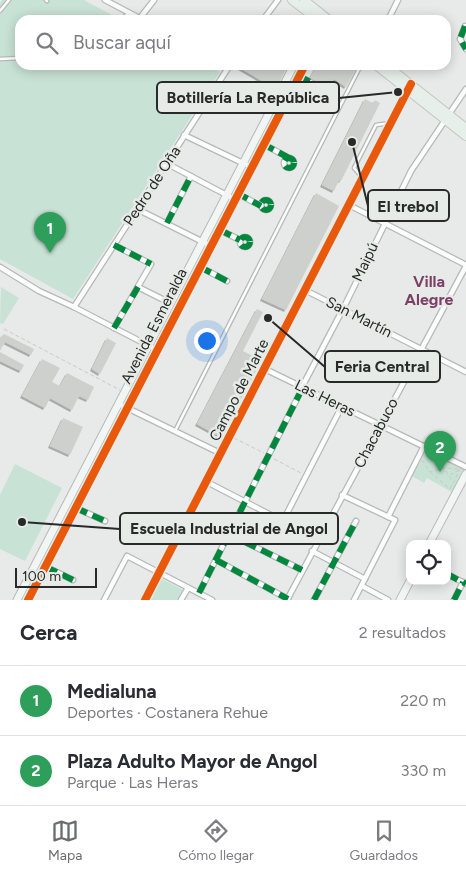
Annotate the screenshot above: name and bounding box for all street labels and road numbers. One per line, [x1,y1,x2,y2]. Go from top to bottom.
street label: Pedro de Oña [120,143,184,229]
street label: Maipú [348,240,382,284]
street label: Avenida Esmeralda [117,265,191,387]
street label: San Martín [323,293,395,341]
street label: Campo de Marte [205,336,273,444]
street label: Las Heras [292,376,358,420]
street label: Chacabuco [350,395,402,471]

